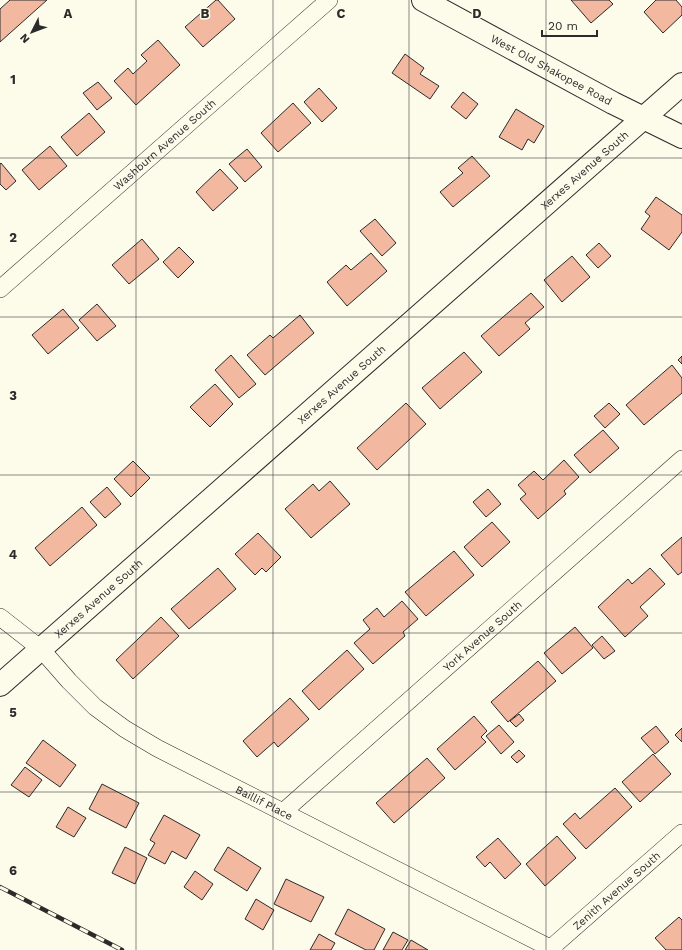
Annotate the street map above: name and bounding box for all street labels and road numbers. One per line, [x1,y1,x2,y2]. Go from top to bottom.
street label: West Old Shakopee Road [488,31,614,108]
street label: Washburn Avenue South [111,96,218,193]
street label: Xerxes Avenue South [538,128,631,212]
street label: Xerxes Avenue South [295,342,388,426]
street label: Xerxes Avenue South [52,556,145,641]
street label: York Avenue South [440,598,524,674]
street label: Baillif Place [233,783,295,823]
street label: Zenith Avenue South [570,849,663,932]

